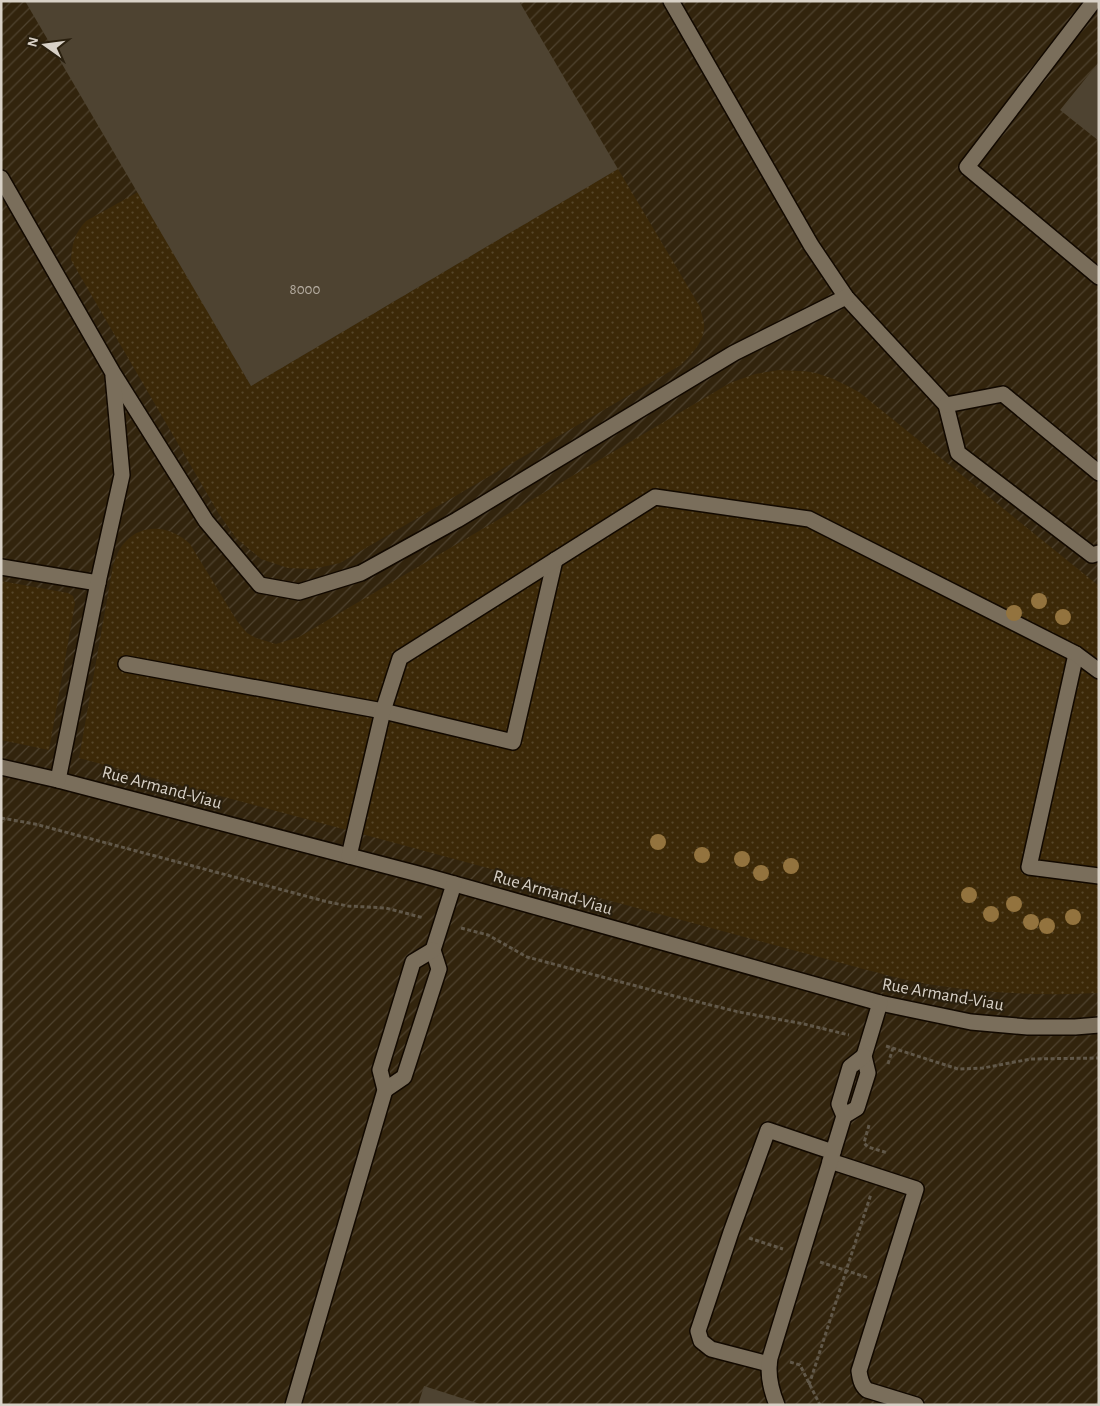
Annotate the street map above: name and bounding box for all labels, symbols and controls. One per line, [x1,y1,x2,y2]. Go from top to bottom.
north arrow [20,20,70,70]
text: N [25,36,41,49]
house number: 8000 [290,282,321,297]
street label: Rue Armand-Viau [100,763,224,813]
street label: Rue Armand-Viau [491,867,614,919]
street label: Rue Armand-Viau [881,975,1005,1015]

